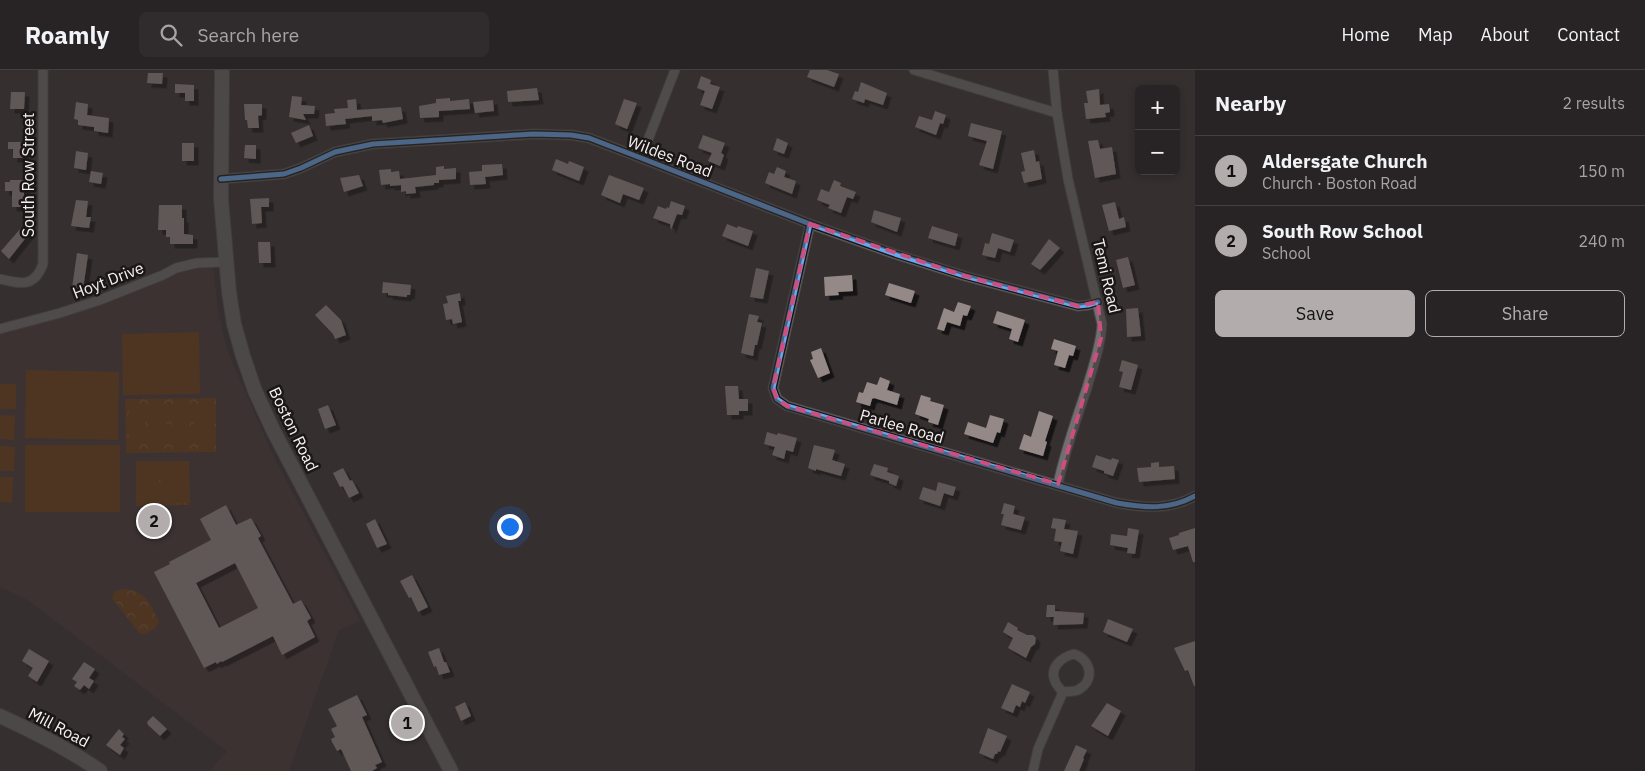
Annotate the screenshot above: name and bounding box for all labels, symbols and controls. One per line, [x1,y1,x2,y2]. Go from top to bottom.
search box [139,12,489,57]
text: Roamly [25,19,109,51]
icon: search [157,21,185,49]
text: Search here [197,23,299,47]
text: Home [1342,23,1390,46]
text: Map [1418,23,1453,46]
text: About [1481,23,1529,46]
text: Contact [1557,23,1620,46]
map controls [1135,85,1180,175]
button: + [1135,85,1180,130]
text: Nearby [1215,89,1286,117]
text: 2 results [1562,93,1625,113]
street label: South Row Street [18,113,38,237]
button: − [1135,130,1180,175]
street label: Wildes Road [625,131,715,181]
text: Aldersgate Church [1262,149,1428,173]
text: 1 [1226,161,1236,181]
text: 150 m [1578,161,1625,181]
text: Church · Boston Road [1262,173,1417,193]
text: South Row School [1262,219,1423,243]
text: 2 [1226,231,1236,251]
text: 240 m [1578,231,1625,251]
street label: Temi Road [1089,237,1125,315]
text: School [1262,243,1311,263]
street label: Hoyt Drive [70,257,147,303]
button: Save [1215,290,1415,337]
button: Share [1425,290,1625,337]
street label: Boston Road [265,384,323,474]
street label: Parlee Road [858,404,946,448]
pin: 2 [138,502,170,540]
your location [497,514,523,540]
street label: Mill Road [25,703,93,751]
pin: 1 [391,704,423,742]

